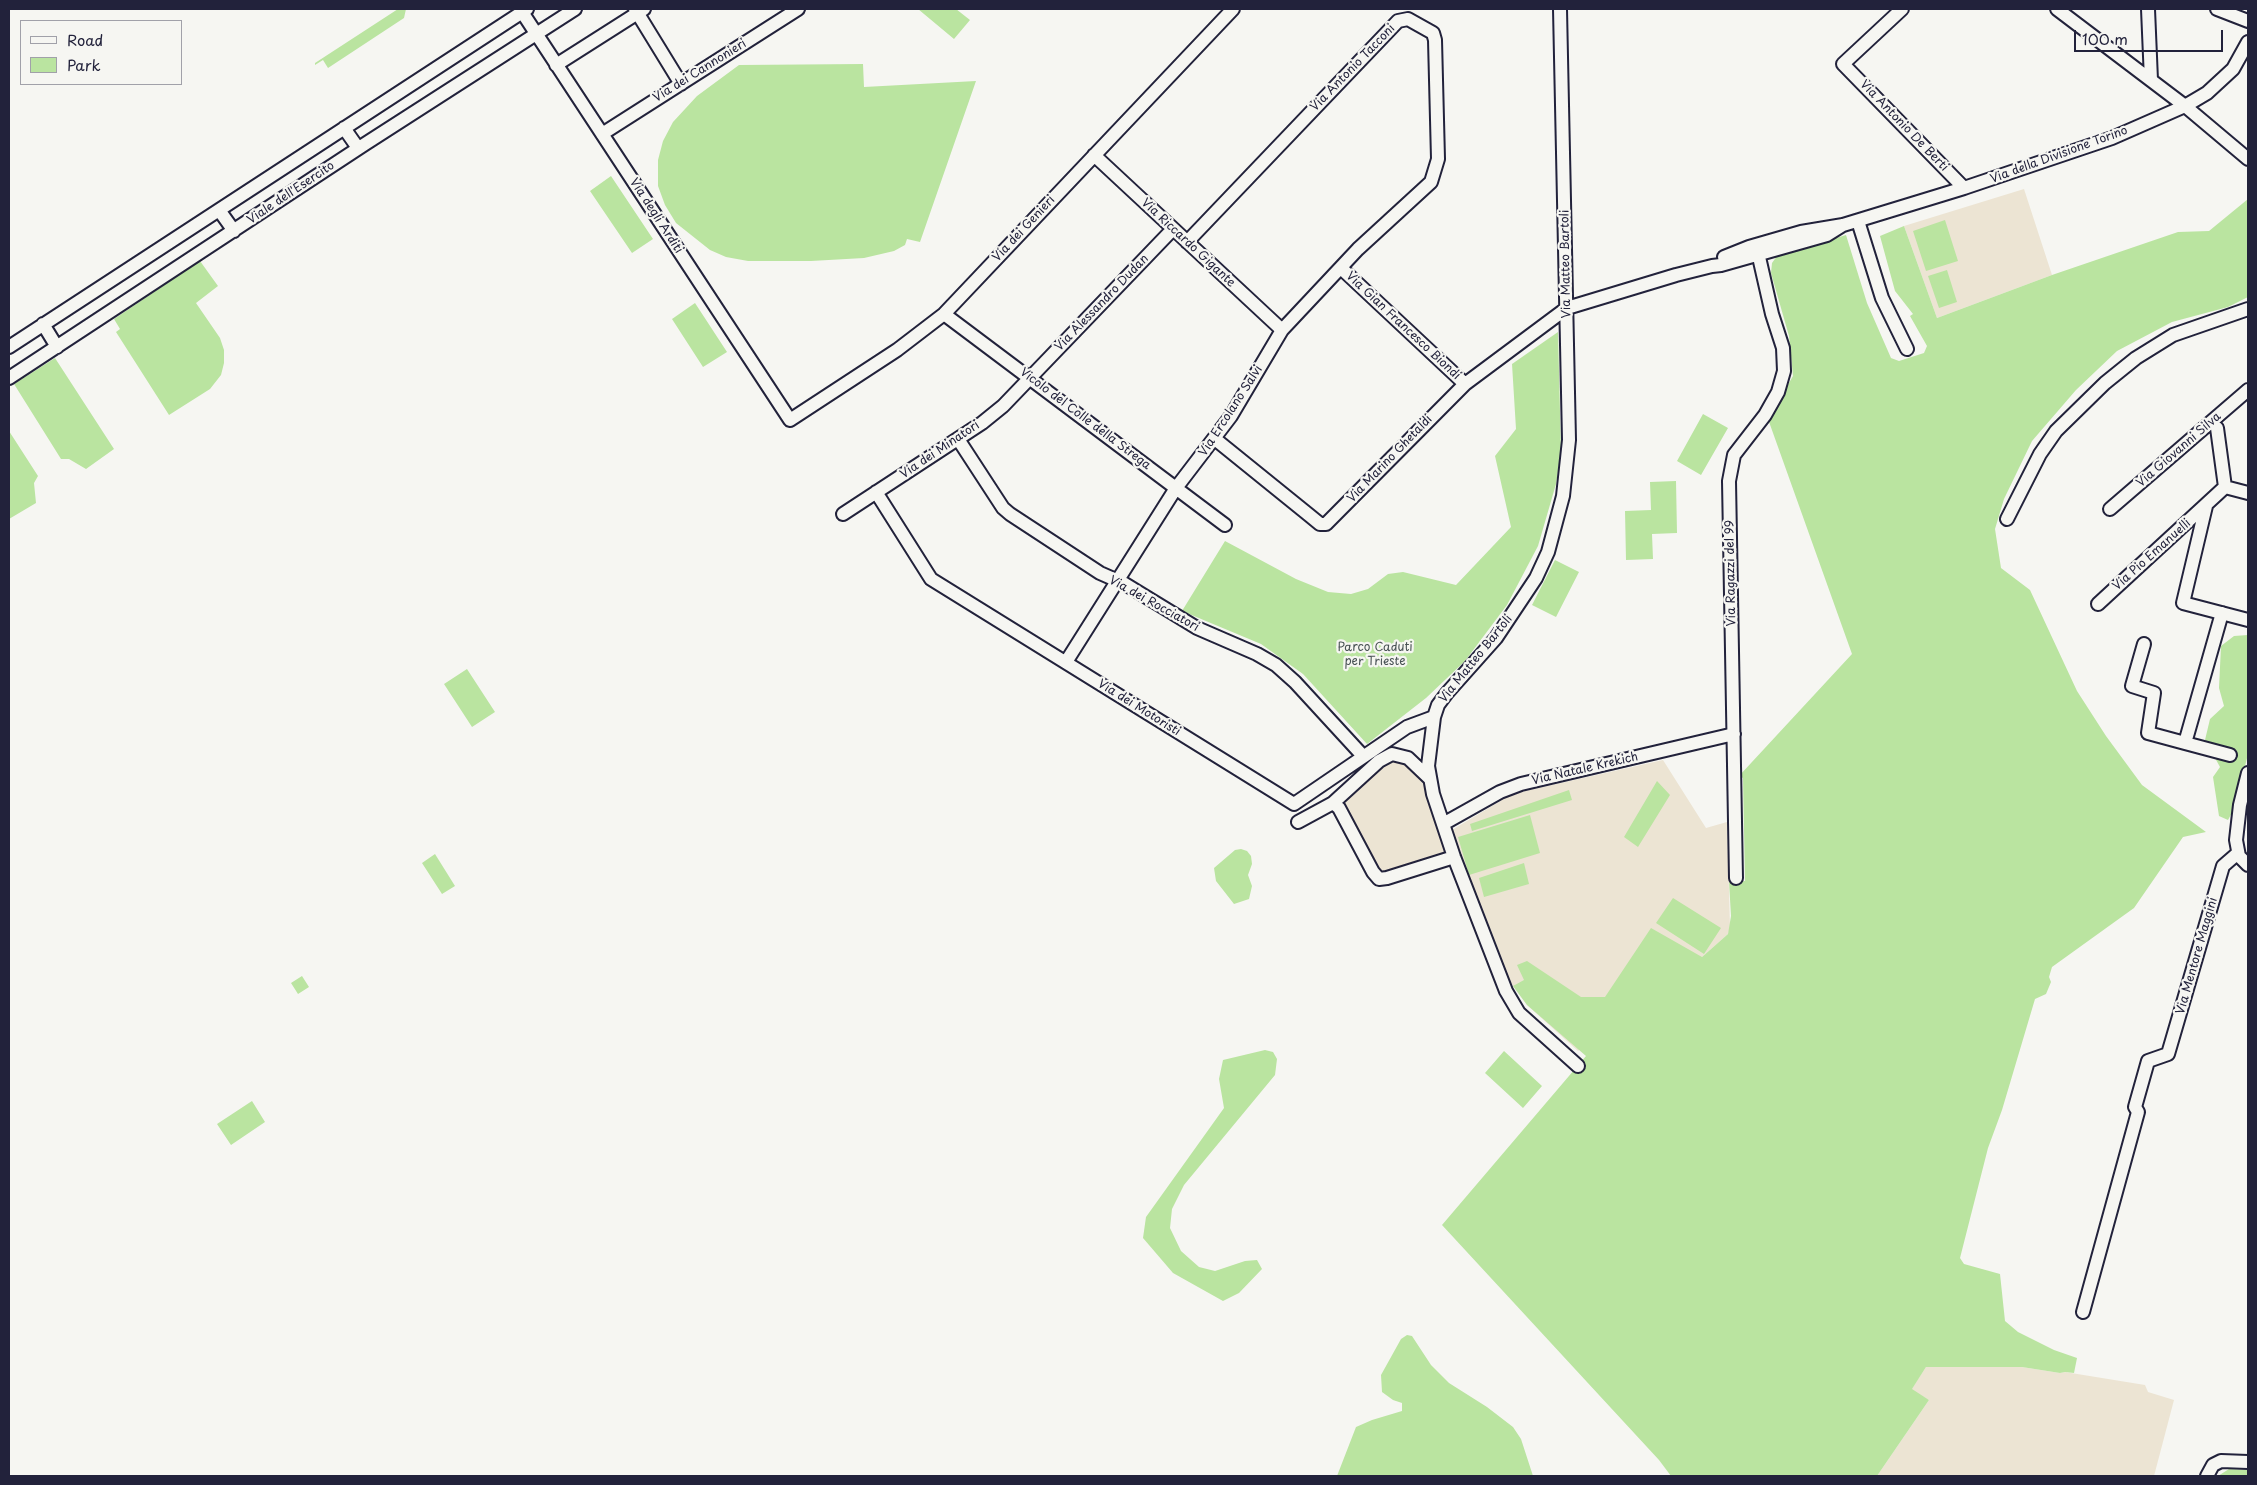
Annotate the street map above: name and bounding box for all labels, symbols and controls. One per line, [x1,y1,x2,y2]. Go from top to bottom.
legend [20,20,182,85]
scale bar [2077,20,2226,52]
street label: Via Antonio Tacconi [1308,22,1398,114]
text: 100 m [2082,27,2128,50]
text: Road [67,28,103,51]
street label: Via dei Cannonieri [651,37,749,105]
text: Park [67,53,101,76]
street label: Via Antonio De Berti [1857,77,1951,175]
street label: Via della Divisione Torino [1988,123,2130,187]
street label: Viale dell'Esercito [245,159,337,227]
street label: Via degli Arditi [626,176,686,256]
street label: Via dei Genieri [990,193,1058,265]
street label: Via Riccardo Gigante [1138,196,1238,290]
street label: Via Matteo Bartoli [1558,210,1574,318]
street label: Via Alessandro Dudan [1052,252,1152,354]
street label: Via Gian Francesco Biondi [1343,269,1463,383]
street label: Via Ercolano Salvi [1196,363,1266,459]
street label: Vicolo del Colle della Strega [1017,365,1153,473]
street label: Via Giovanni Silva [2134,410,2224,490]
street label: Via Marino Ghetaldi [1345,412,1435,506]
street label: Via dei Minatori [898,418,982,482]
street label: Via Pio Emanuelli [2110,516,2194,594]
street label: Via Ragazzi del 99 [1723,520,1739,626]
street label: Via dei Rocciatori [1106,573,1202,635]
street label: Via Matteo Bartoli [1436,612,1516,706]
park label: Parco Caduti per Trieste [1337,641,1413,669]
street label: Via dei Motoristi [1095,677,1183,739]
street label: Via Natale Krekich [1530,750,1640,788]
street label: Via Mentore Maggini [2173,896,2221,1016]

